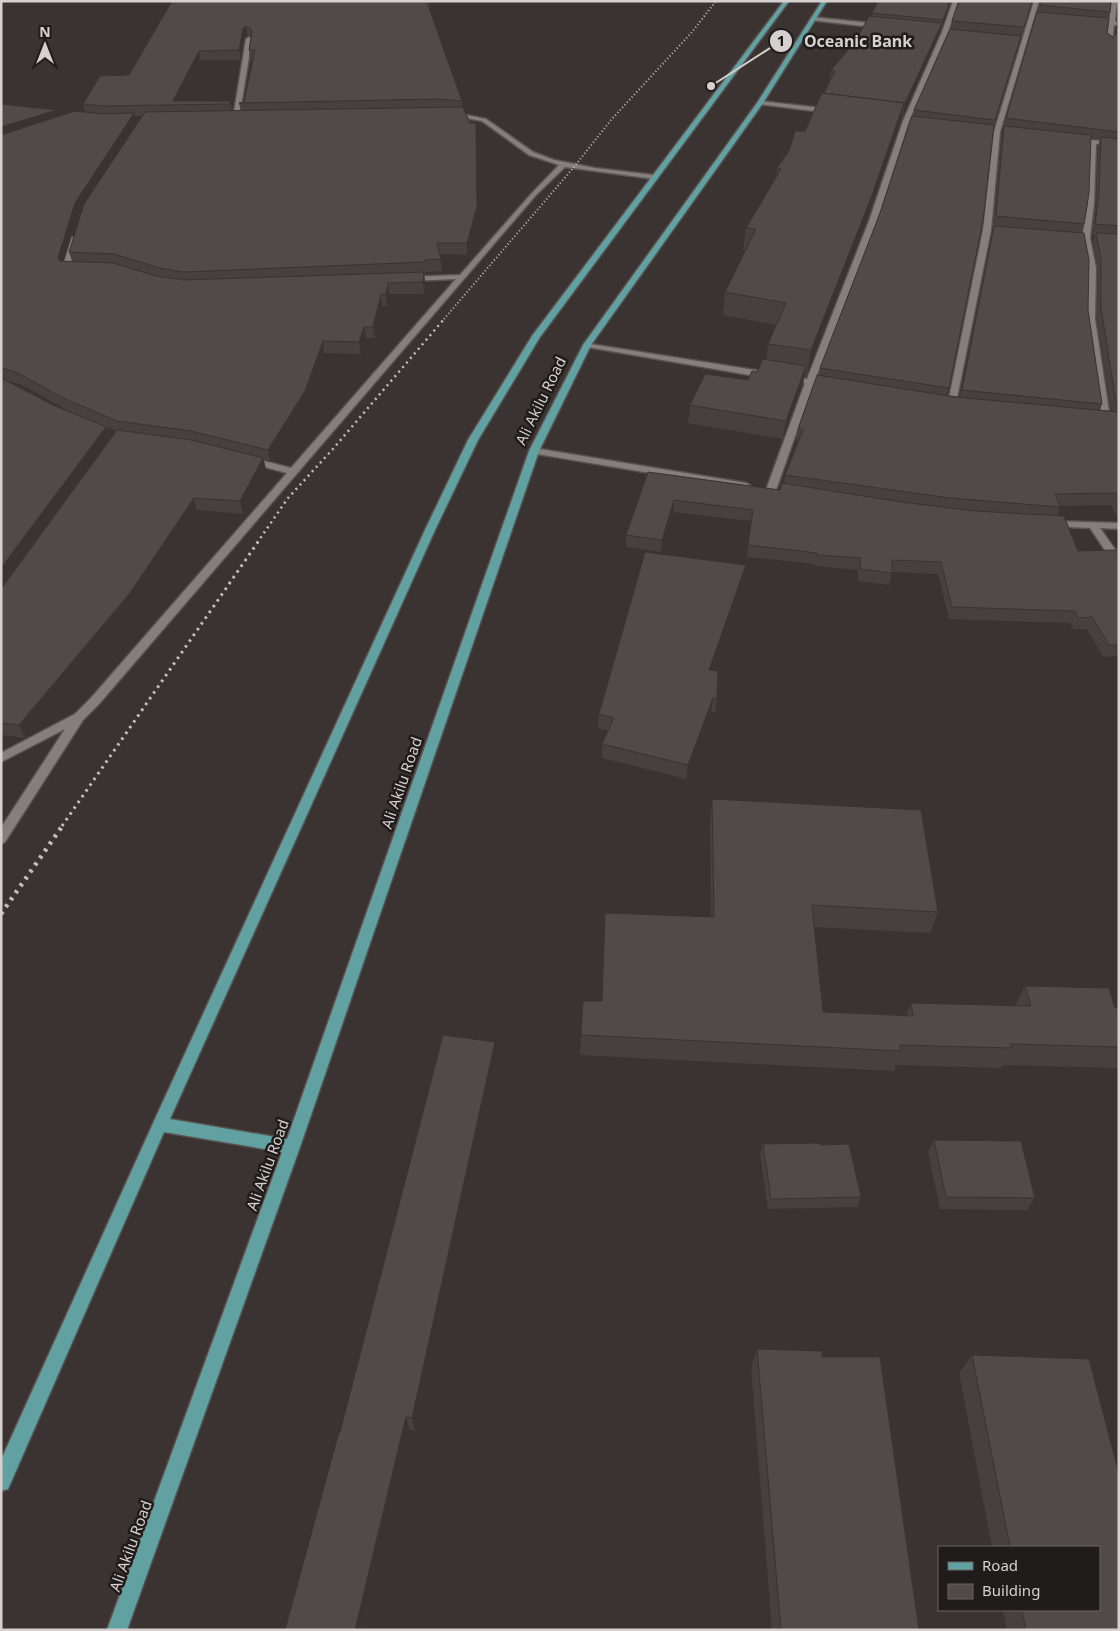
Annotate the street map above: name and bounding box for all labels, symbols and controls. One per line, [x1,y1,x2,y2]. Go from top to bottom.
north arrow [20,20,70,70]
text: N [39,22,51,41]
callout: Oceanic Bank [769,26,922,57]
text: 1 [777,30,785,50]
text: Oceanic Bank [804,30,912,52]
street label: Ali Akilu Road [510,353,570,448]
street label: Ali Akilu Road [376,734,426,831]
street label: Ali Akilu Road [241,1116,293,1213]
street label: Ali Akilu Road [104,1497,156,1594]
legend [938,1546,1100,1611]
text: Road [982,1555,1018,1575]
text: Building [982,1580,1040,1600]

